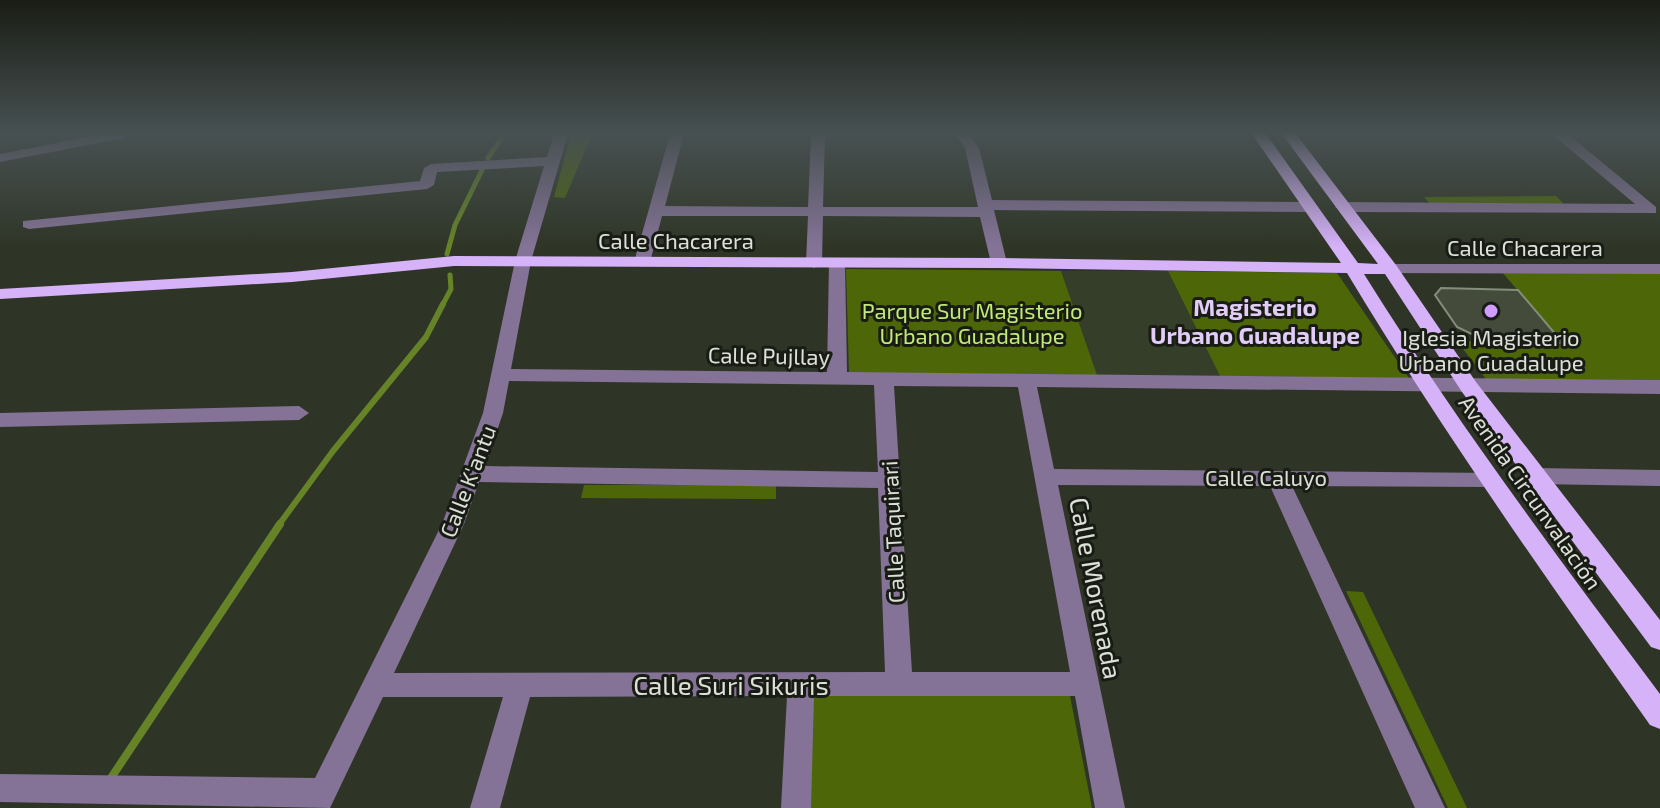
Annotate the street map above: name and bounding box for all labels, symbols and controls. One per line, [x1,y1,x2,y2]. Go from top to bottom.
street label: Calle Chacarera [598,227,754,253]
street label: Calle Chacarera [1447,234,1603,260]
district label: Magisterio Urbano Guadalupe [1150,292,1360,349]
park label: Parque Sur Magisterio Urbano Guadalupe [862,297,1082,348]
marker: Iglesia Magisterio Urbano Guadalupe [1482,302,1500,320]
place label: Iglesia Magisterio Urbano Guadalupe [1398,324,1584,375]
street label: Calle Pujllay [708,341,831,370]
street label: Avenida Circunvalación [1454,390,1608,594]
street label: Calle K'antu [434,421,500,541]
street label: Calle Taquirari [875,460,909,604]
street label: Calle Caluyo [1205,464,1327,490]
street label: Calle Morenada [1064,494,1130,682]
street label: Calle Suri Sikuris [633,669,829,700]

